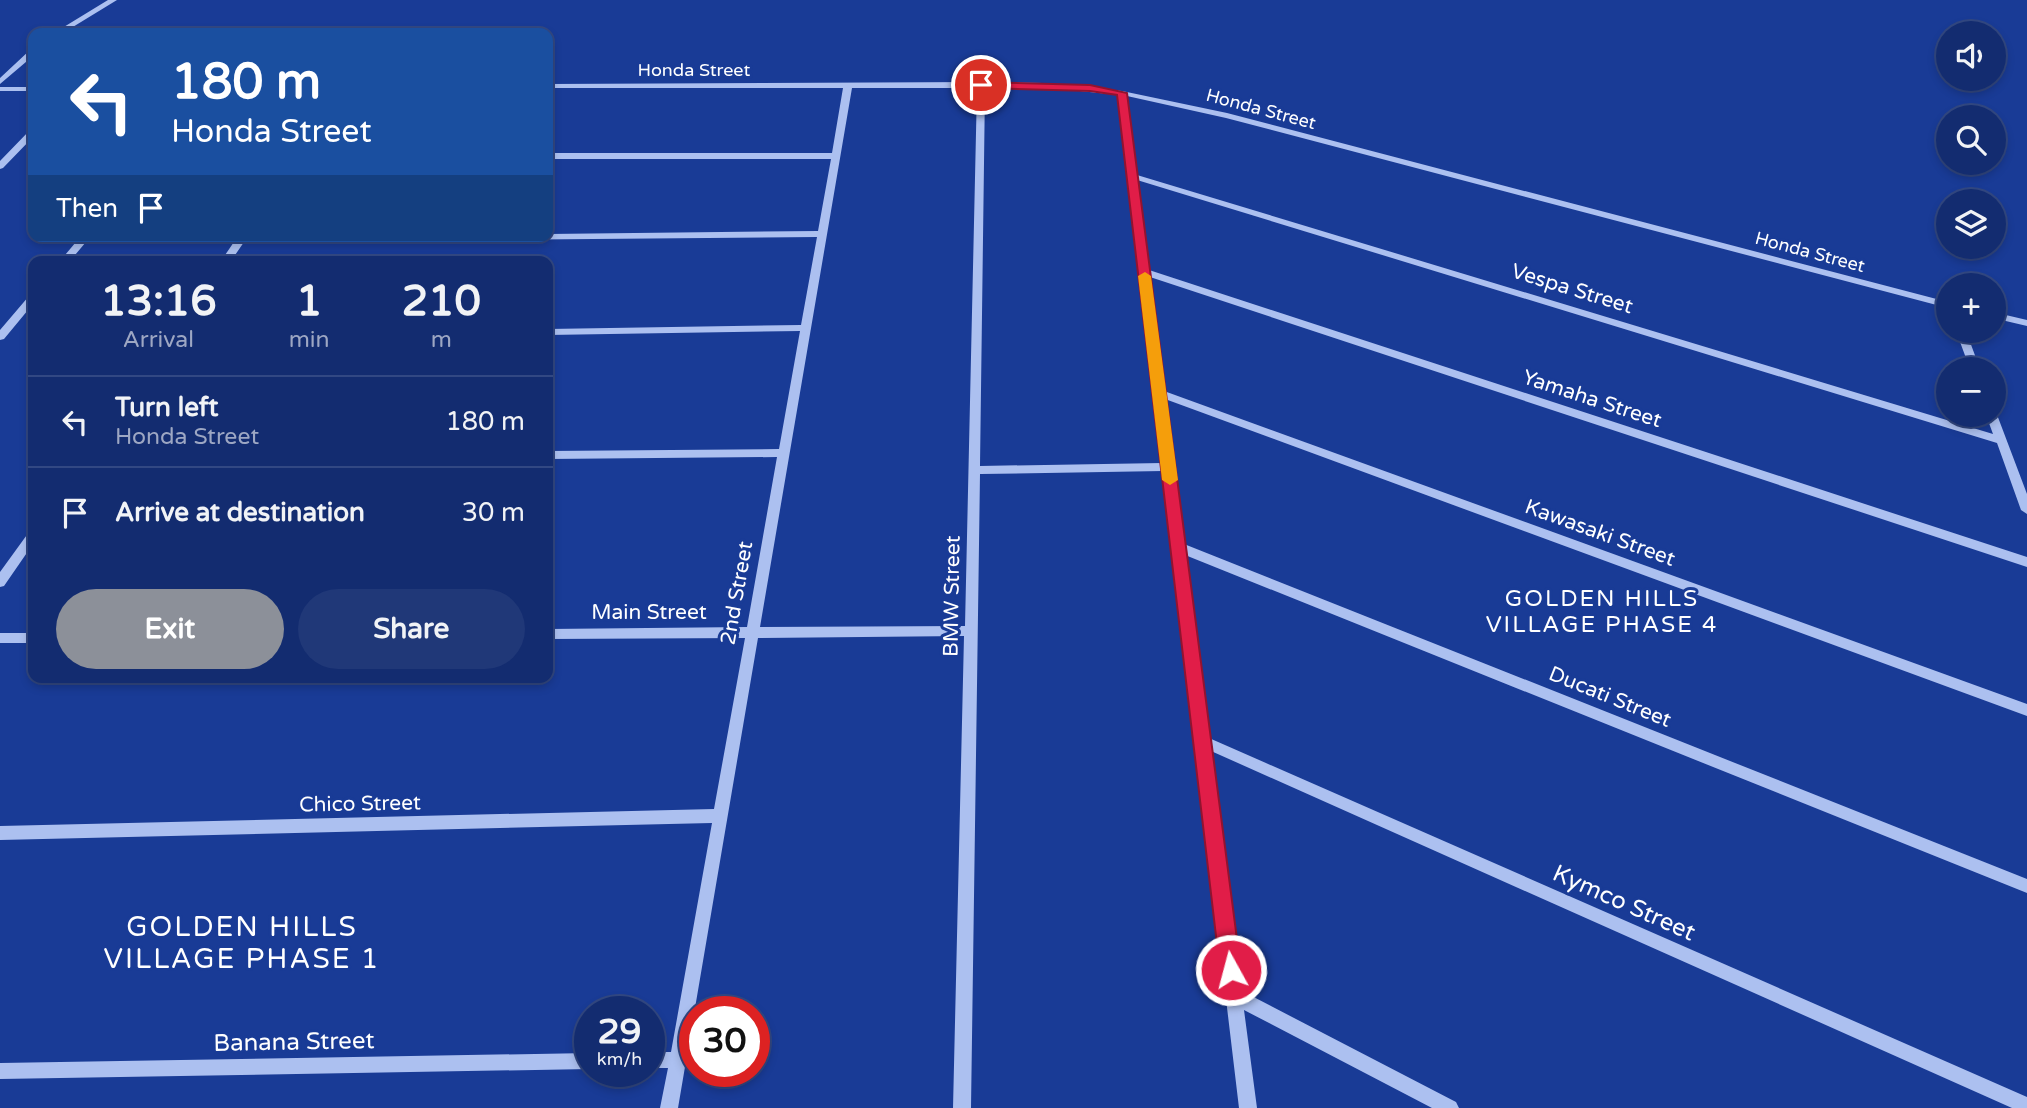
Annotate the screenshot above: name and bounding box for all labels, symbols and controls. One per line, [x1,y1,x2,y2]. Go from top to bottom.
map controls [1936,21,2006,427]
button: sound [1936,21,2006,91]
text: 180 m [171,53,321,112]
pin [951,55,1011,115]
icon: left [56,56,147,147]
street label: Honda Street [638,59,751,81]
icon: arrive [962,66,1000,104]
street label: Honda Street [1204,84,1318,134]
button: search [1936,105,2006,175]
text: Honda Street [171,113,372,151]
icon: arrive [132,189,170,227]
button: layers [1936,189,2006,259]
text: Then [56,193,118,224]
street label: Honda Street [1753,227,1867,277]
street label: Vespa Street [1508,259,1636,319]
button: + [1936,273,2006,343]
text: 13:16 [100,276,217,327]
text: 1 [296,276,322,327]
text: 210 [402,276,481,327]
text: Arrival [123,326,194,354]
text: min [289,326,330,354]
text: m [431,326,452,354]
button: − [1936,357,2006,427]
street label: Yamaha Street [1519,365,1665,433]
text: Turn left [115,392,218,423]
icon: left [56,403,94,441]
text: 180 m [445,406,525,437]
text: Honda Street [115,423,259,451]
icon: arrive [56,494,94,532]
street label: Kawasaki Street [1521,494,1679,572]
text: Arrive at destination [115,497,365,528]
text: 30 m [462,497,525,528]
street label: BMW Street [938,535,966,657]
street label: 2nd Street [716,539,758,647]
district label: GOLDEN HILLS VILLAGE PHASE 4 [1486,585,1718,639]
button: Exit [56,589,284,669]
button: Share [298,589,525,669]
street label: Main Street [591,600,707,625]
street label: Ducati Street [1545,661,1675,733]
street label: Chico Street [299,790,421,818]
street label: Kymco Street [1548,859,1700,947]
district label: GOLDEN HILLS VILLAGE PHASE 1 [104,910,380,976]
position arrow [1194,933,1268,1007]
speed limit sign: 30 [679,996,770,1087]
text: 29 [598,1011,641,1053]
street label: Banana Street [213,1026,375,1058]
text: km/h [597,1048,642,1070]

